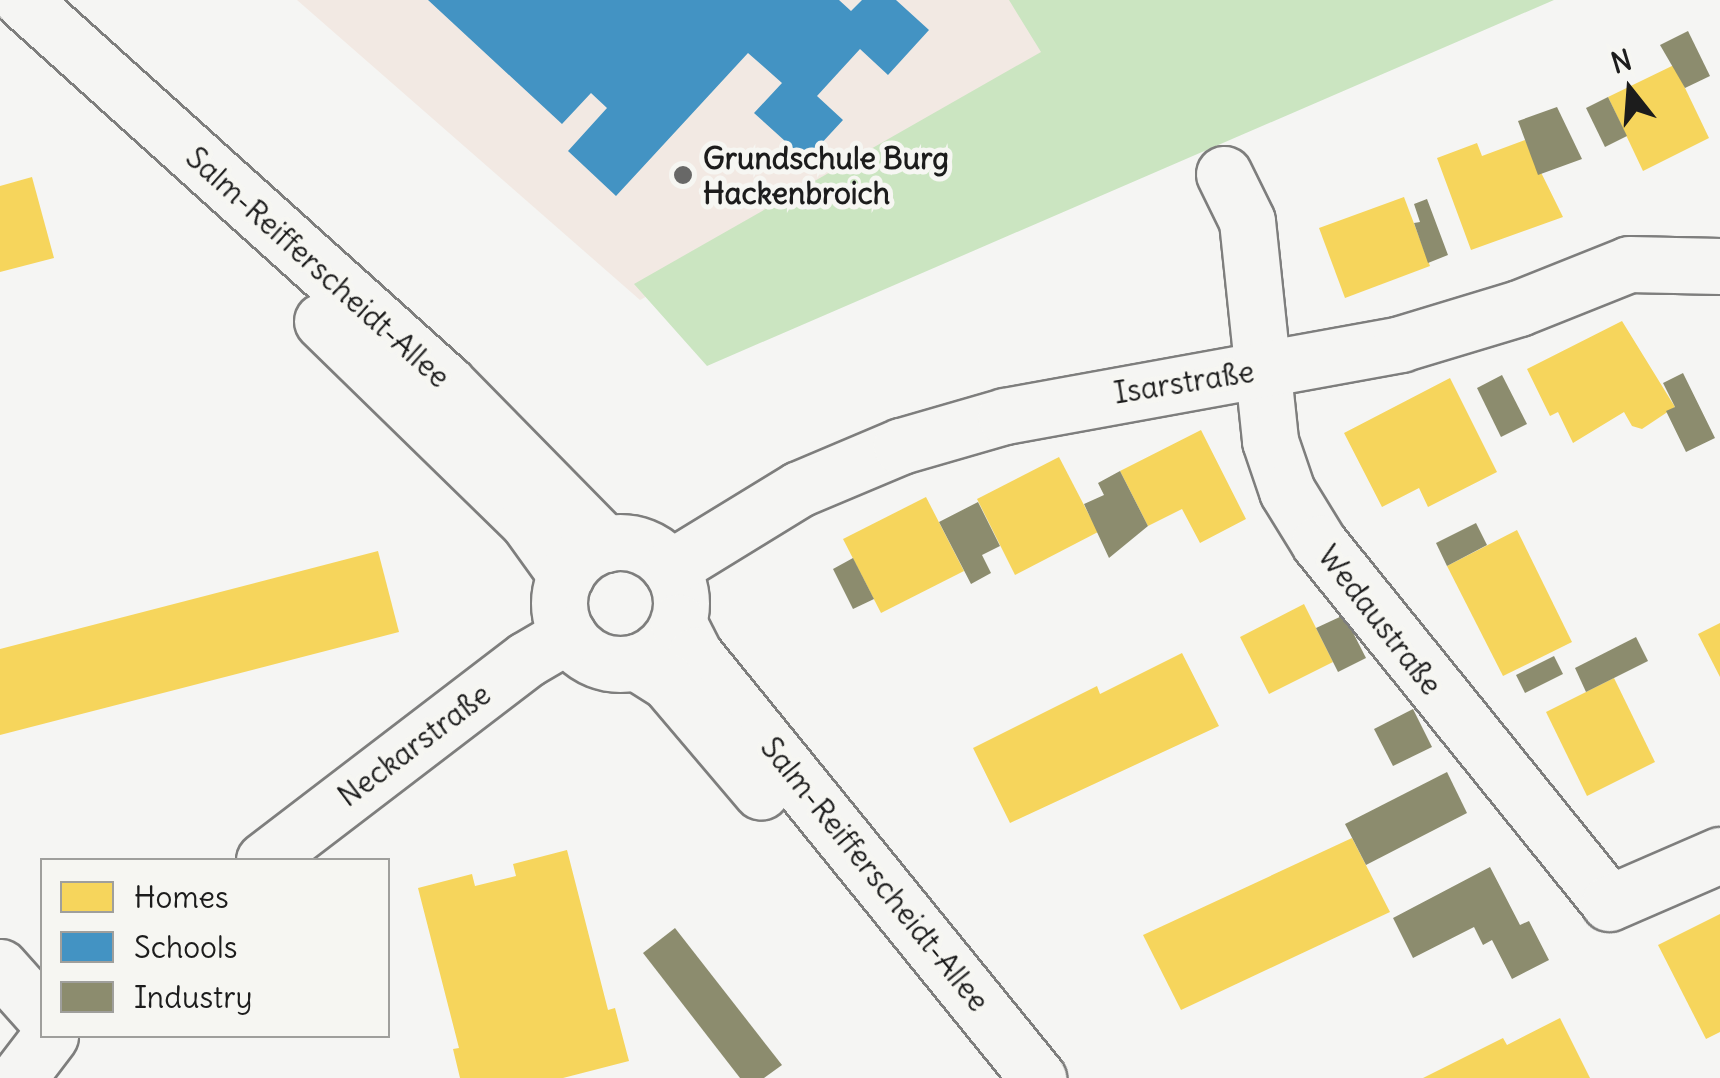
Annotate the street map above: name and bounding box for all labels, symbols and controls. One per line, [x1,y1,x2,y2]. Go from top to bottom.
north arrow [1580,40,1680,140]
text: N [1607,41,1636,81]
street label: Salm-Reifferscheidt-Allee [179,139,457,395]
place label: Grundschule Burg Hackenbroich [703,140,949,210]
marker: Grundschule Burg Hackenbroich [672,164,694,186]
street label: Isarstraße [1111,353,1257,411]
street label: Wedaustraße [1310,538,1450,702]
street label: Neckarstraße [331,676,497,814]
street label: Salm-Reifferscheidt-Allee [753,730,997,1018]
legend [40,858,390,1038]
text: Homes [134,878,229,916]
text: Schools [134,928,237,966]
text: Industry [134,978,252,1016]

